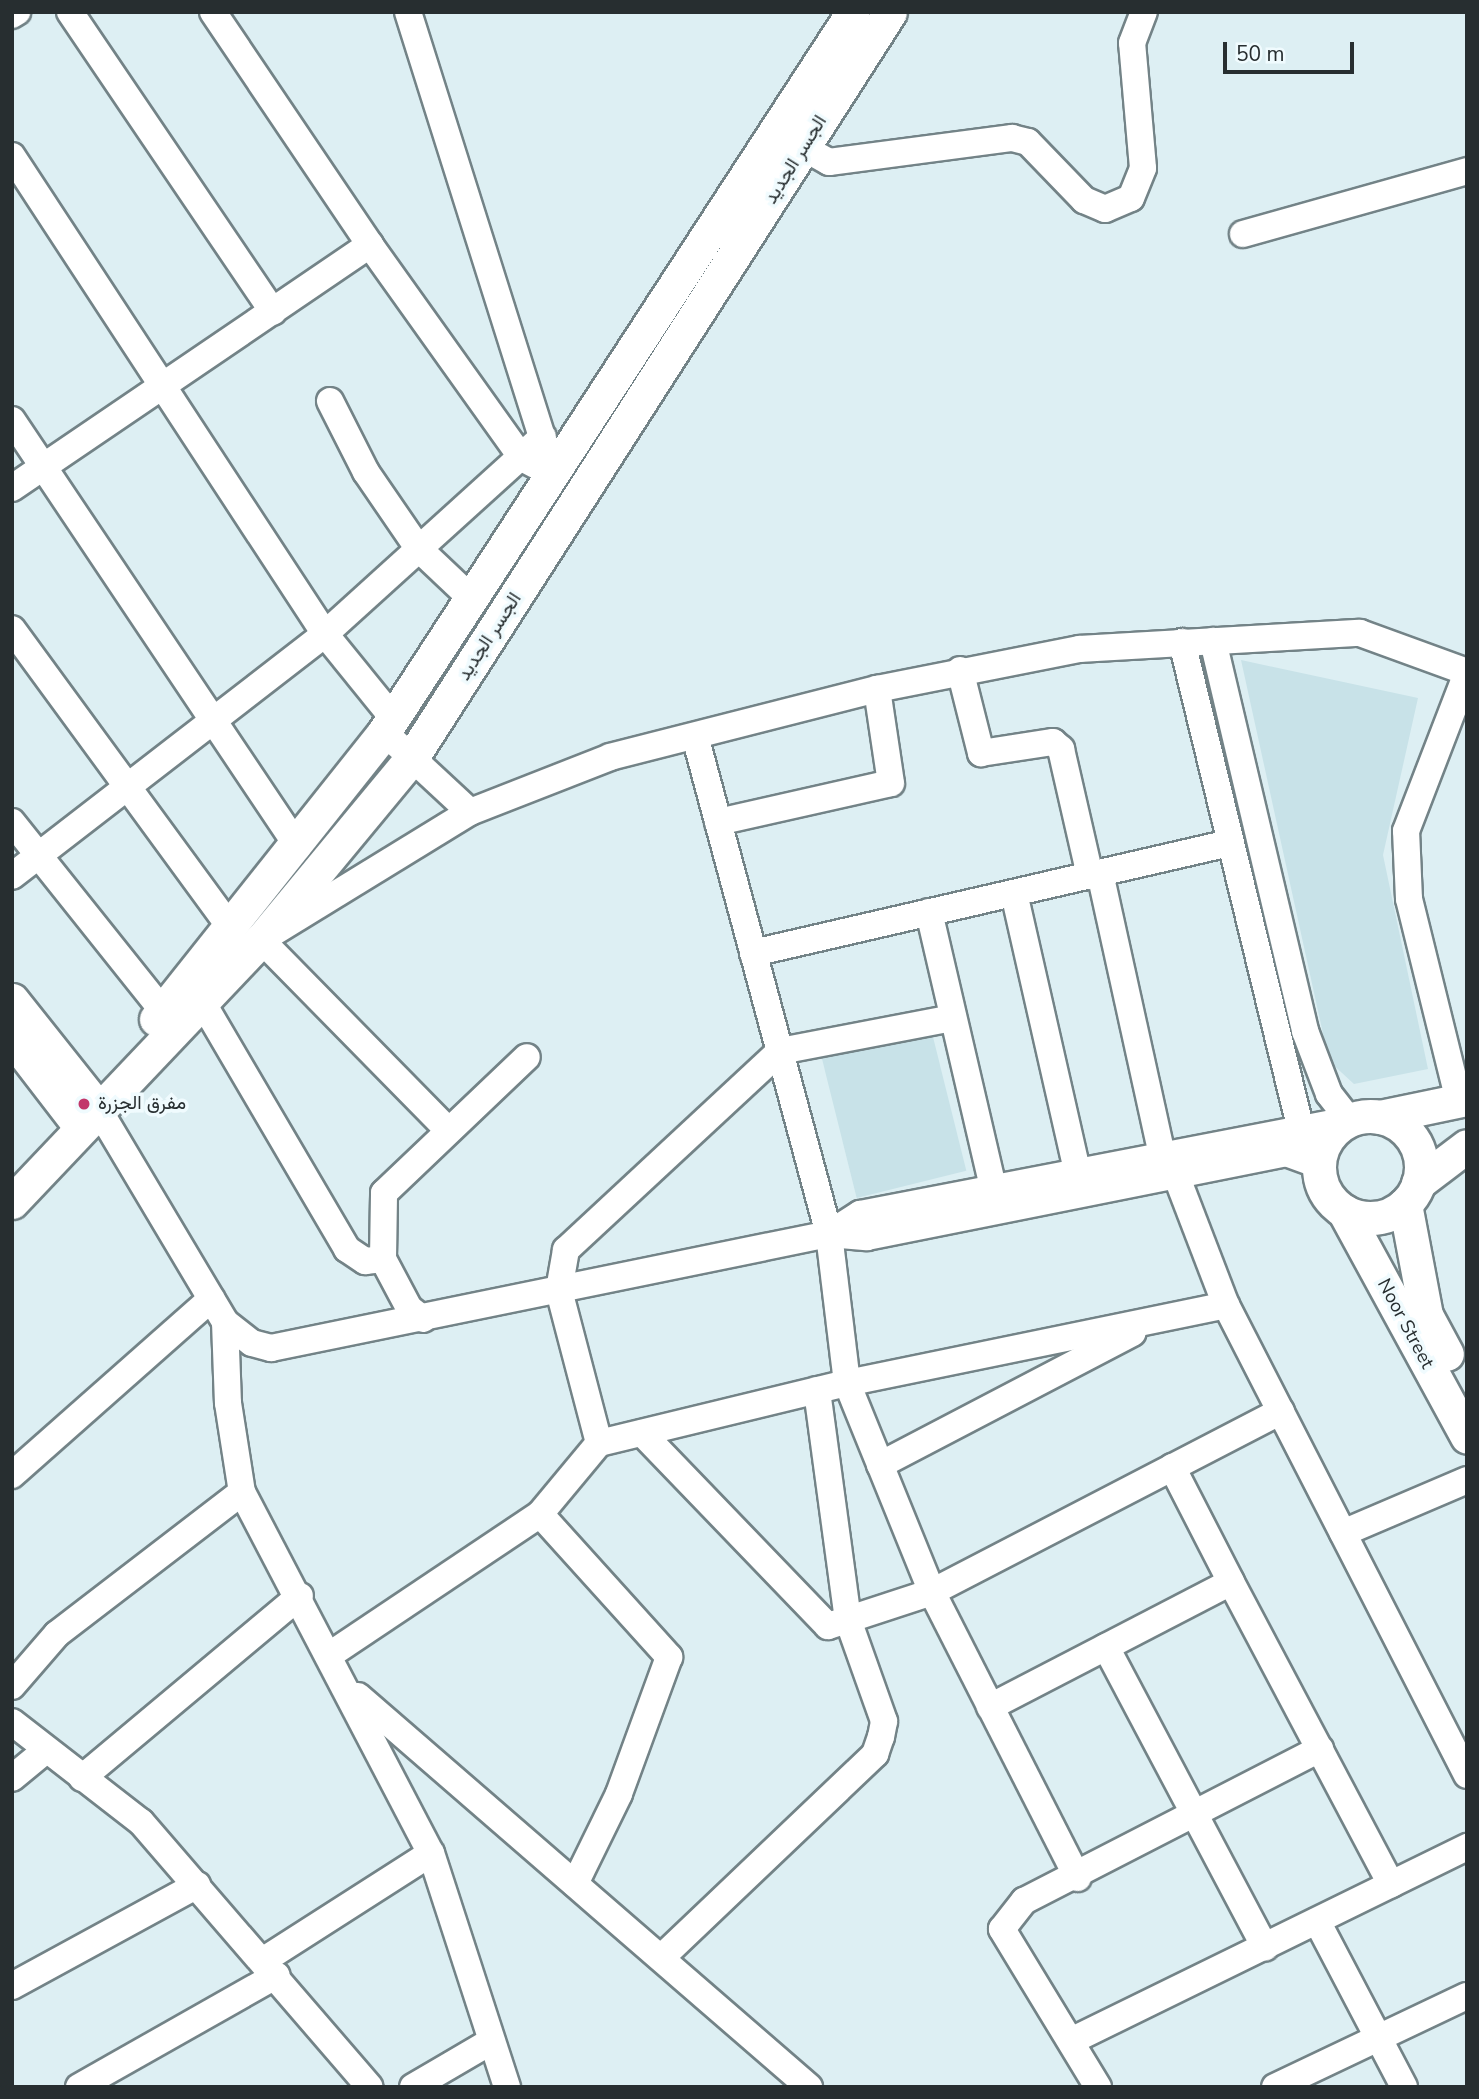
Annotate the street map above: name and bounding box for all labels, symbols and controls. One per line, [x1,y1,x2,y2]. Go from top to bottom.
scale bar [1227,28,1358,72]
text: 50 m [1236,40,1285,68]
street label: الجسر الجديد [760,112,832,208]
street label: الجسر الجديد [453,589,527,685]
place label: مفرق الجزرة [98,1093,186,1115]
marker: مفرق الجزرة [76,1096,92,1112]
street label: Noor Street [1372,1275,1438,1373]

